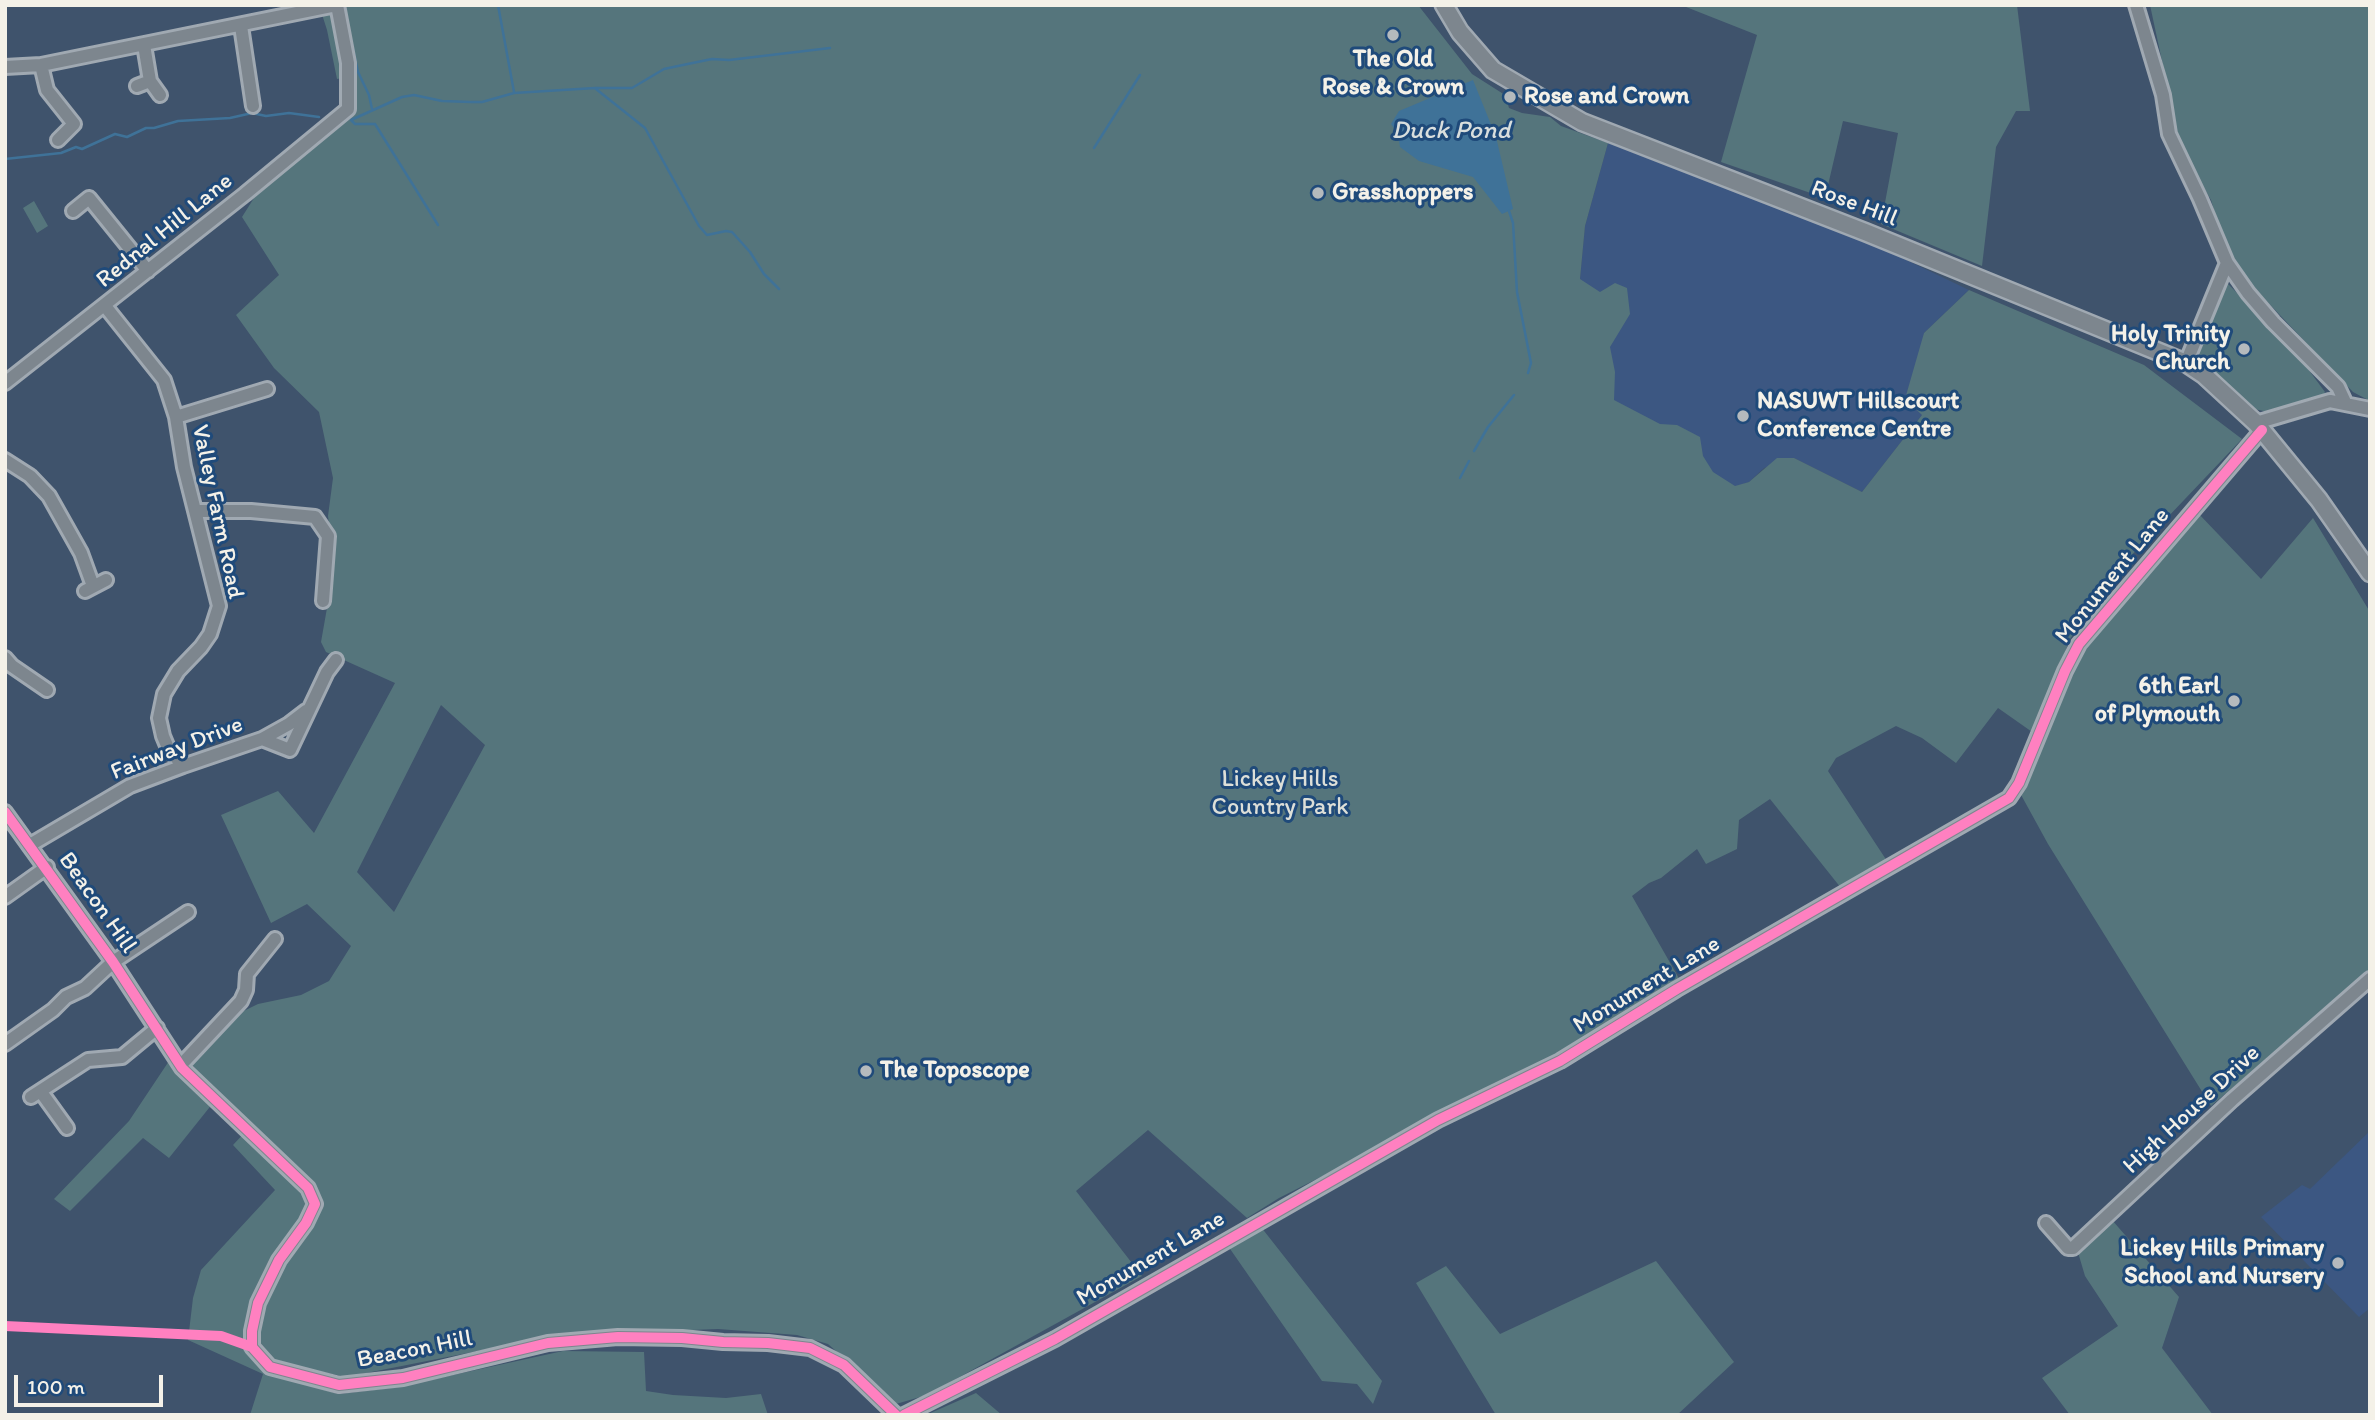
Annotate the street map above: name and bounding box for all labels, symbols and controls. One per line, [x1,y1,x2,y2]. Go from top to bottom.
marker: The Old Rose & Crown [1385,27,1401,43]
place label: The Old Rose & Crown [1322,46,1464,102]
place label: Rose and Crown [1524,83,1689,111]
marker: Rose and Crown [1502,89,1518,105]
water label: Duck Pond [1392,115,1510,147]
street label: Rednal Hill Lane [91,167,239,295]
street label: Rose Hill [1807,174,1901,234]
place label: Grasshoppers [1332,179,1473,207]
marker: Grasshoppers [1310,185,1326,201]
place label: Holy Trinity Church [2111,321,2230,377]
marker: Holy Trinity Church [2236,341,2252,357]
place label: NASUWT Hillscourt Conference Centre [1757,388,1959,444]
marker: NASUWT Hillscourt Conference Centre [1735,408,1751,424]
street label: Valley Farm Road [184,422,250,602]
street label: Monument Lane [2049,502,2177,650]
place label: 6th Earl of Plymouth [2095,673,2220,729]
marker: 6th Earl of Plymouth [2226,693,2242,709]
street label: Fairway Drive [107,711,247,787]
park label: Lickey Hills Country Park [1212,766,1348,822]
street label: Beacon Hill [52,847,142,959]
street label: Monument Lane [1568,930,1726,1040]
street label: High House Drive [2118,1039,2266,1181]
place label: The Toposcope [880,1057,1030,1085]
marker: The Toposcope [858,1063,874,1079]
street label: Monument Lane [1072,1205,1230,1313]
place label: Lickey Hills Primary School and Nursery [2120,1235,2324,1291]
marker: Lickey Hills Primary School and Nursery [2330,1255,2346,1271]
street label: Beacon Hill [355,1325,475,1375]
scale bar [18,1360,166,1404]
text: 100 m [27,1374,85,1399]

